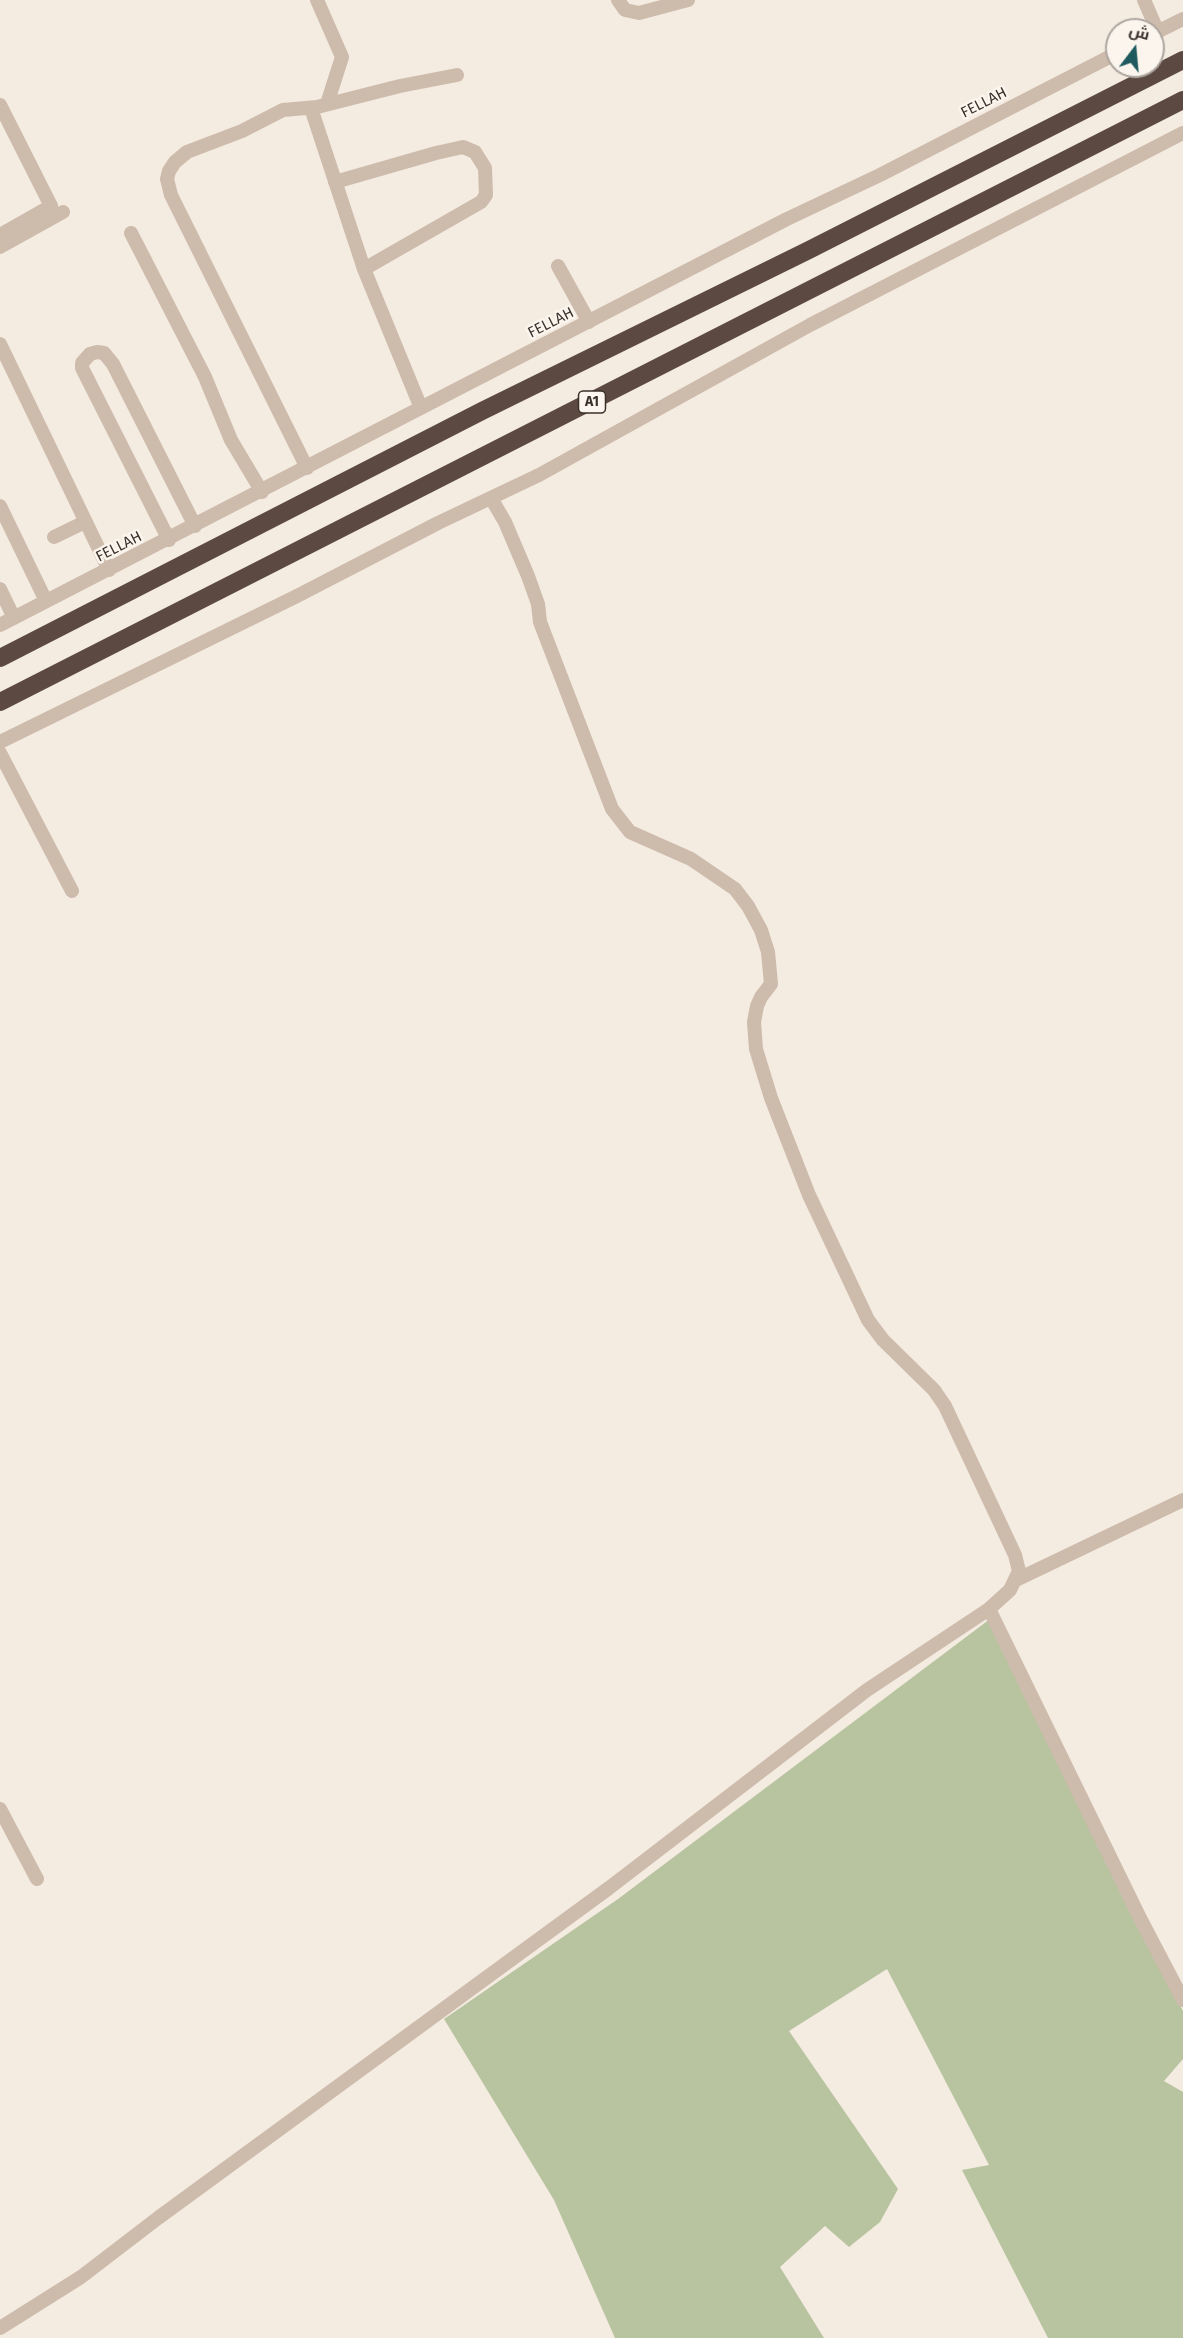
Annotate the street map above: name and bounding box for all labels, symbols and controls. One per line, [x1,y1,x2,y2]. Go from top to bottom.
north arrow [1105,18,1165,78]
text: ش [1127,20,1152,44]
street label: FELLAH [958,84,1010,122]
street label: FELLAH [525,304,577,342]
road number: A1 [578,391,606,413]
street label: FELLAH [93,528,145,566]

